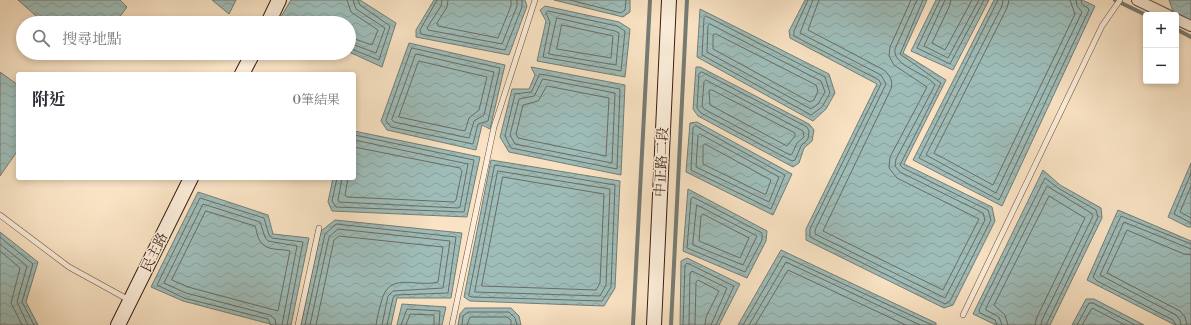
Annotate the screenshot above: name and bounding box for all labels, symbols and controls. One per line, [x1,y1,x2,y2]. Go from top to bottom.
map controls [1143,12,1179,84]
button: + [1143,12,1179,48]
search box [16,16,356,60]
icon: search [30,27,52,49]
text: 搜尋地點 [62,30,122,49]
button: − [1143,48,1179,84]
text: 附近 [32,89,66,111]
text: 0筆結果 [292,92,340,108]
street label: 中正路二段 [651,127,673,197]
street label: 民主路 [138,230,172,275]

